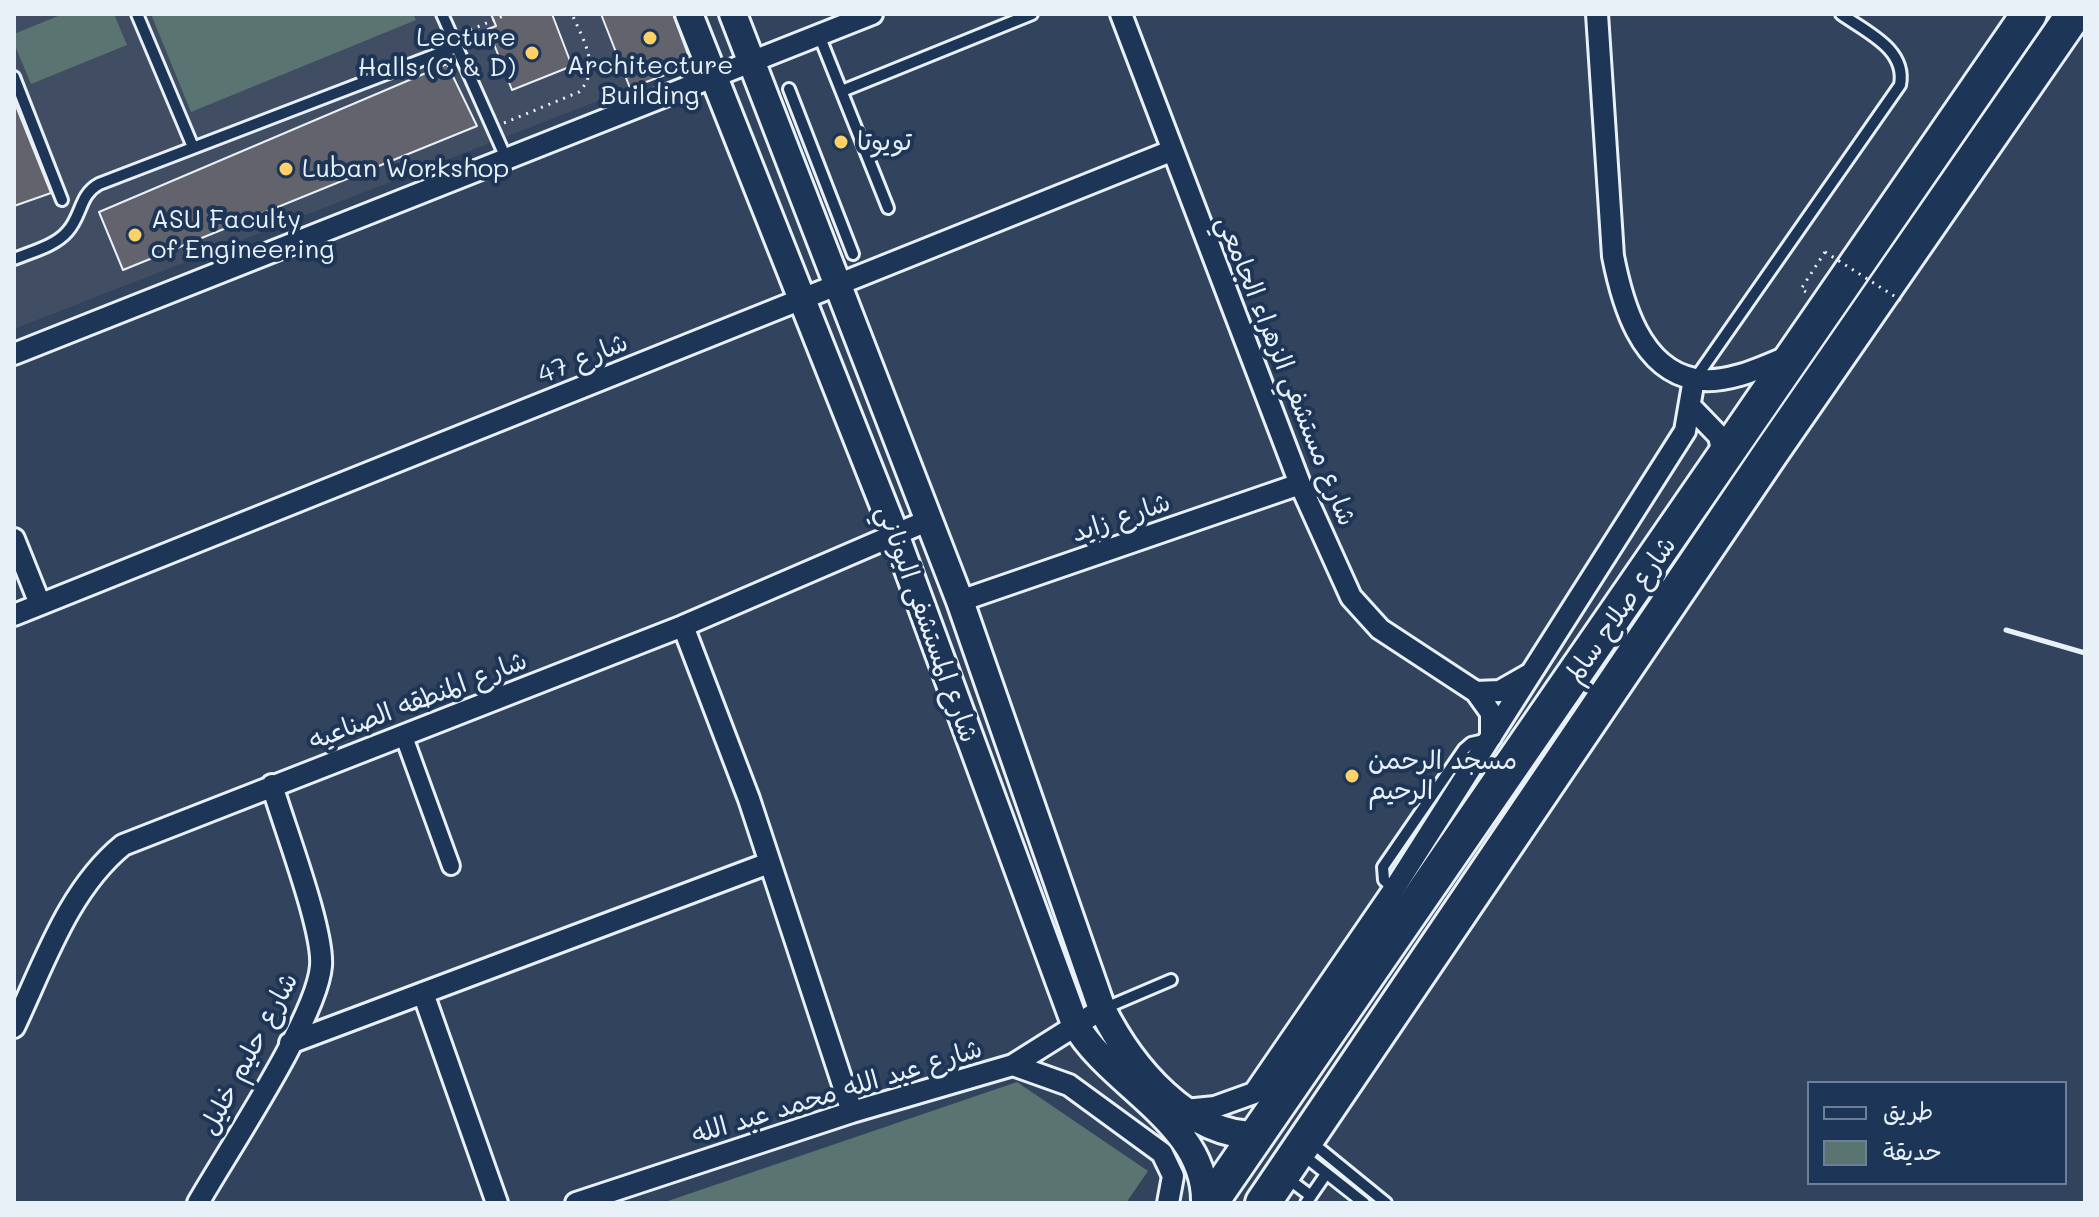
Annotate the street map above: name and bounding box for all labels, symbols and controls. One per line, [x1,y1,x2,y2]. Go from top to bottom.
place label: Lecture Halls (C & D) [358,22,516,84]
marker: Architecture Building [641,29,659,47]
marker: Lecture Halls (C & D) [523,44,541,62]
place label: Architecture Building [567,50,733,112]
place label: تويوتا [857,126,912,158]
marker: تويوتا [832,133,850,151]
place label: Luban Workshop [302,153,509,185]
marker: Luban Workshop [277,160,295,178]
place label: ASU Faculty of Engineering [151,204,334,266]
street label: شارع مستشفي الزهراء الجامعي [1209,212,1363,530]
marker: ASU Faculty of Engineering [126,226,144,244]
street label: شارع 47 [533,327,633,391]
street label: شارع زايد [1067,487,1175,549]
street label: شارع المستشفى اليوناني [870,501,984,747]
street label: شارع صلاح سالم [1559,531,1683,689]
street label: شارع المنطقه الصناعيه [305,645,531,757]
place label: مسجد الرحمن الرحيم [1368,745,1517,806]
marker: مسجد الرحمن الرحيم [1343,767,1361,785]
street label: شارع حليم خليل [193,968,305,1140]
street label: شارع عبد الله محمد عبد الله [688,1033,986,1151]
legend [1807,1081,2067,1185]
text: طريق [1883,1095,1933,1126]
text: حديقة [1883,1135,1942,1166]

